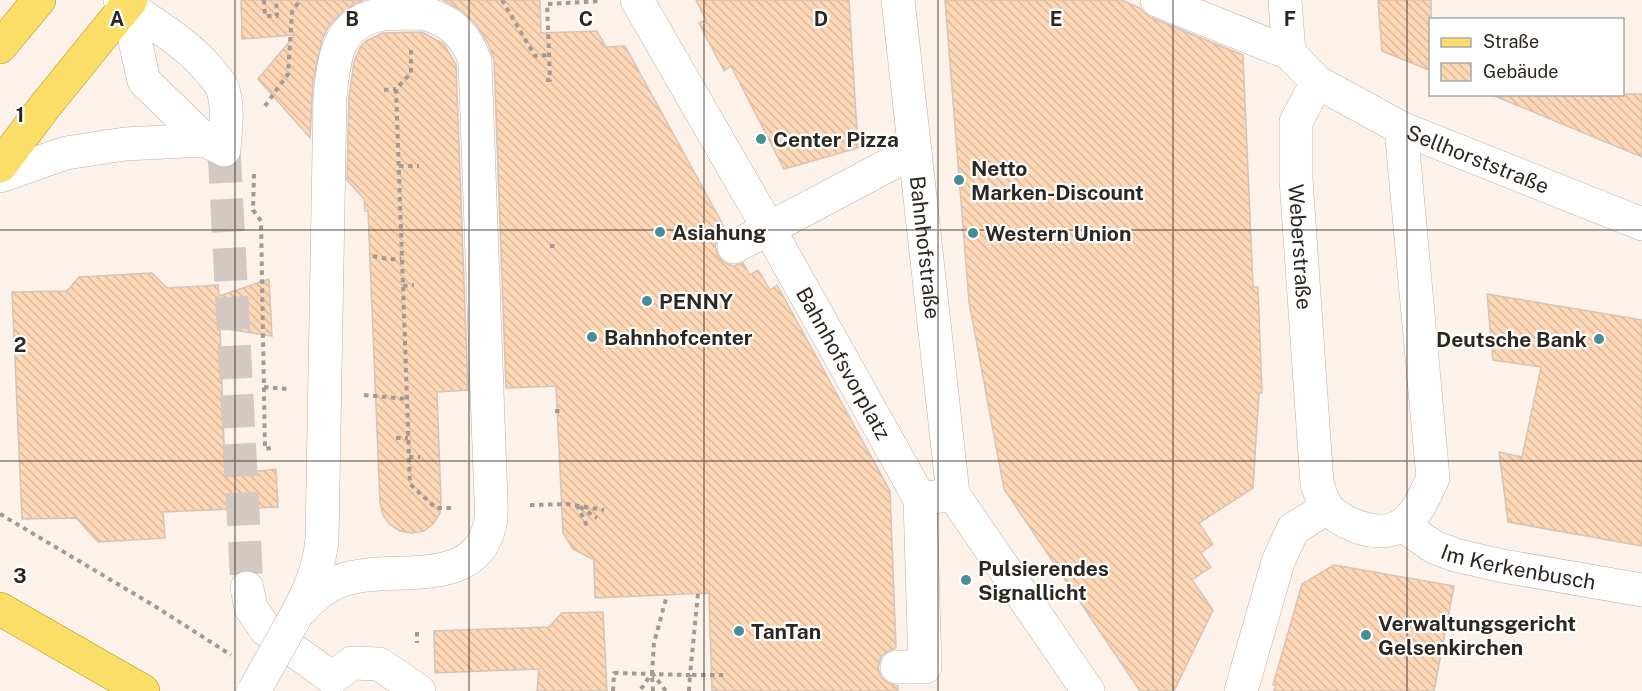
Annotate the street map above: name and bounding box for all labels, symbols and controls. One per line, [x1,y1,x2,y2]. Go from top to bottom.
text: A [110,7,124,31]
text: B [345,7,359,31]
text: C [579,7,593,31]
text: D [814,7,828,31]
text: E [1050,7,1062,31]
text: F [1284,7,1296,31]
legend [1429,18,1624,96]
text: Straße [1483,31,1539,52]
text: Gebäude [1483,61,1558,82]
text: 1 [16,103,24,127]
street label: Sellhorststraße [1403,119,1553,198]
place label: Center Pizza [773,127,899,152]
marker: Center Pizza [754,132,768,146]
place label: Netto Marken-Discount [971,156,1144,205]
marker: Netto Marken-Discount [952,173,966,187]
street label: Bahnhofstraße [905,175,946,320]
street label: Weberstraße [1284,183,1317,310]
place label: Asiahung [672,220,766,245]
place label: Western Union [985,221,1131,246]
marker: Asiahung [653,225,667,239]
marker: Western Union [966,226,980,240]
street label: Bahnhofsvorplatz [791,282,897,444]
place label: PENNY [659,289,733,314]
marker: PENNY [640,294,654,308]
place label: Bahnhofcenter [604,325,753,350]
place label: Deutsche Bank [1436,327,1587,352]
marker: Bahnhofcenter [585,330,599,344]
marker: Deutsche Bank [1592,332,1606,346]
text: 2 [14,333,26,357]
street label: Im Kerkenbusch [1438,538,1598,594]
place label: Pulsierendes Signallicht [978,556,1109,605]
text: 3 [13,564,27,588]
marker: Pulsierendes Signallicht [959,573,973,587]
place label: Verwaltungsgericht Gelsenkirchen [1378,611,1576,660]
place label: TanTan [751,619,821,644]
marker: TanTan [732,624,746,638]
marker: Verwaltungsgericht Gelsenkirchen [1359,628,1373,642]

